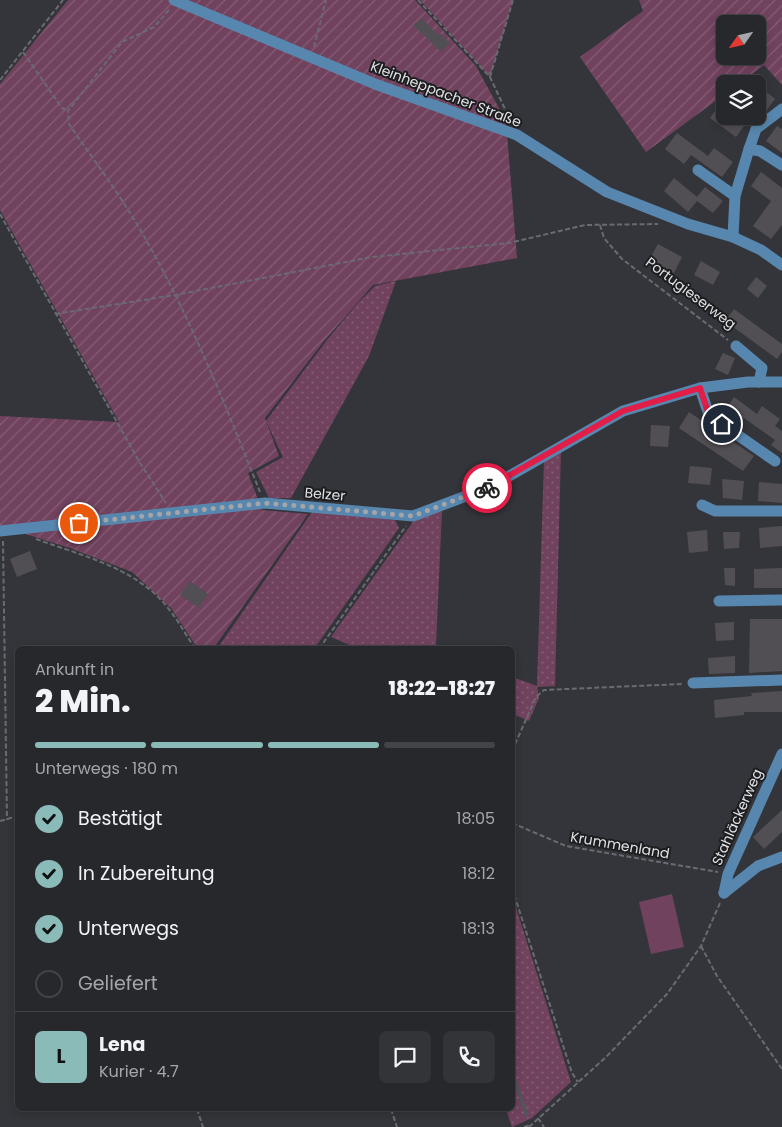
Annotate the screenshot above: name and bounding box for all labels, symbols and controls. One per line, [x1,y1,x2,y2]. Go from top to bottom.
north arrow [716,15,766,65]
map controls [716,15,766,125]
street label: Kleinheppacher Straße [368,56,525,132]
button: layers [716,75,766,125]
street label: Portugieserweg [642,252,740,334]
pin [701,403,743,445]
icon: home [708,410,736,438]
courier [462,463,512,513]
icon: bike [473,474,501,502]
street label: Belzer [304,482,346,506]
pin [58,502,100,544]
icon: bag [65,509,93,537]
text: Ankunft in [35,658,114,681]
text: 18:22–18:27 [389,675,495,702]
text: 2 Min. [35,678,131,723]
text: Unterwegs · 180 m [35,757,178,780]
street label: Stahläckerweg [707,765,767,869]
icon: check [35,805,63,833]
text: Bestätigt [78,805,162,832]
text: 18:05 [456,807,495,830]
street label: Krummenland [569,826,671,864]
icon: check [35,860,63,888]
text: In Zubereitung [78,860,215,887]
text: 18:12 [462,862,495,885]
icon: check [35,915,63,943]
text: Unterwegs [78,915,179,942]
text: 18:13 [462,917,495,940]
text: Geliefert [78,970,158,997]
text: Lena [99,1031,145,1058]
button: chat [379,1031,431,1083]
button: phone [443,1031,495,1083]
text: L [56,1043,66,1070]
text: Kurier · 4.7 [99,1060,179,1083]

